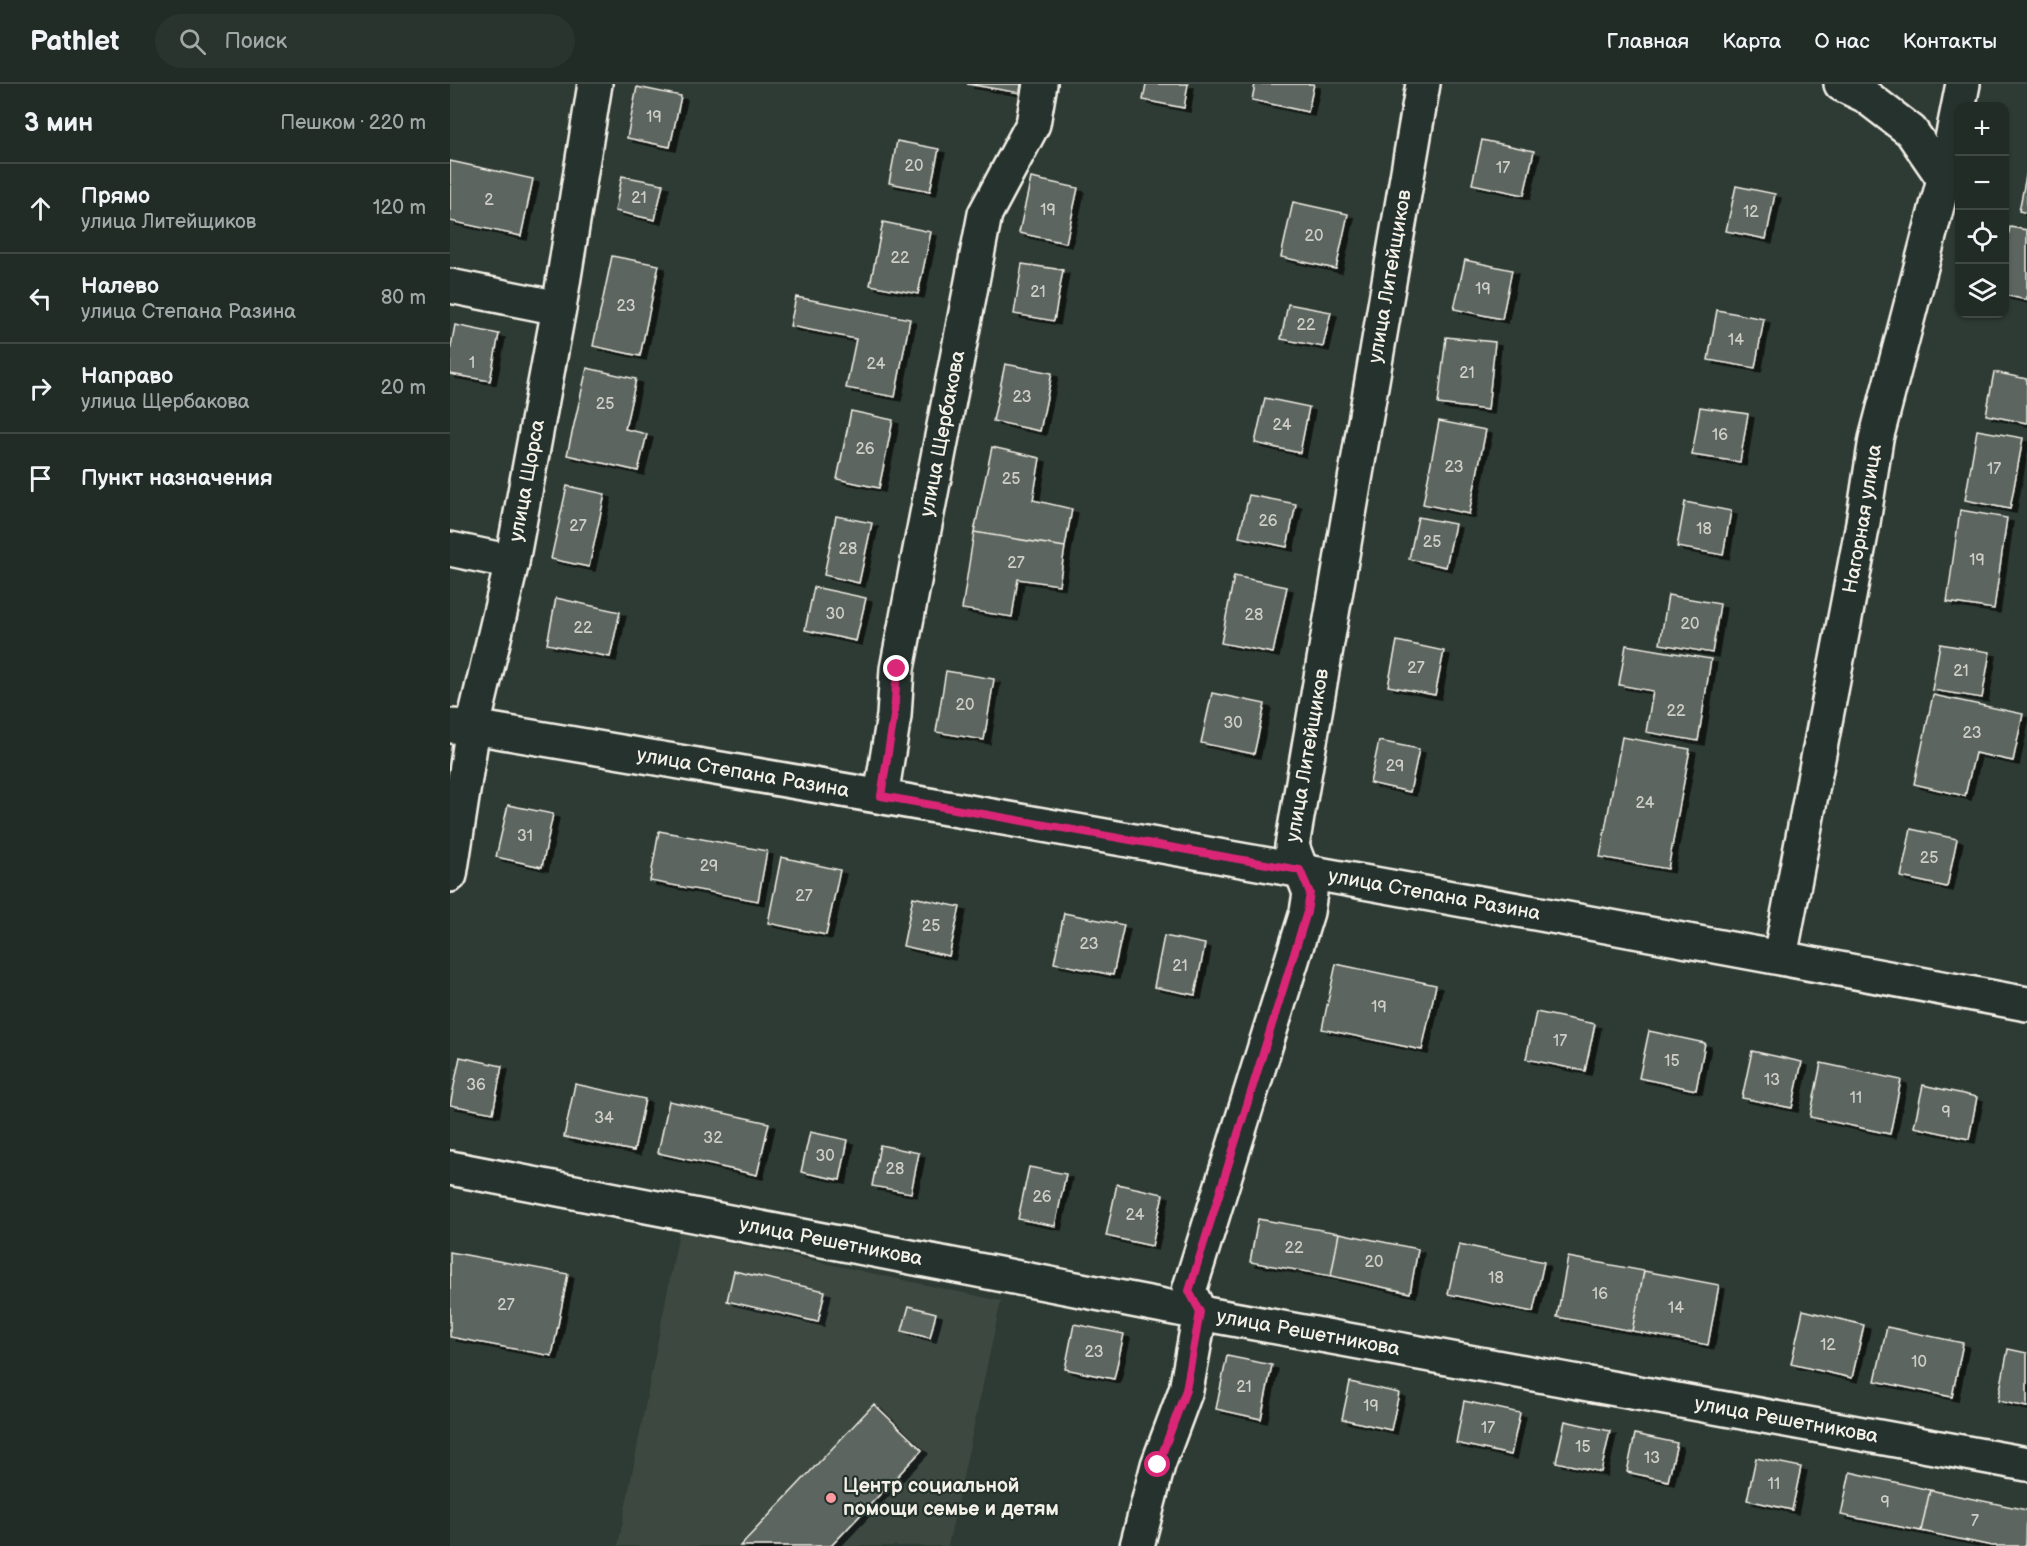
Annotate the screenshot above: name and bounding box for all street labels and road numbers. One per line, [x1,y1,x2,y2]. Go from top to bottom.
street label: улица Литейщиков [1363,187,1417,365]
street label: улица Щербакова [915,348,970,519]
street label: улица Щорса [504,418,550,544]
street label: Нагорная улица [1838,442,1887,595]
street label: улица Литейщиков [1281,666,1334,844]
street label: улица Степана Разина [635,743,851,803]
street label: улица Степана Разина [1326,864,1543,926]
street label: улица Решетникова [737,1212,925,1271]
street label: улица Решетникова [1215,1304,1402,1361]
street label: улица Решетникова [1693,1392,1880,1449]

